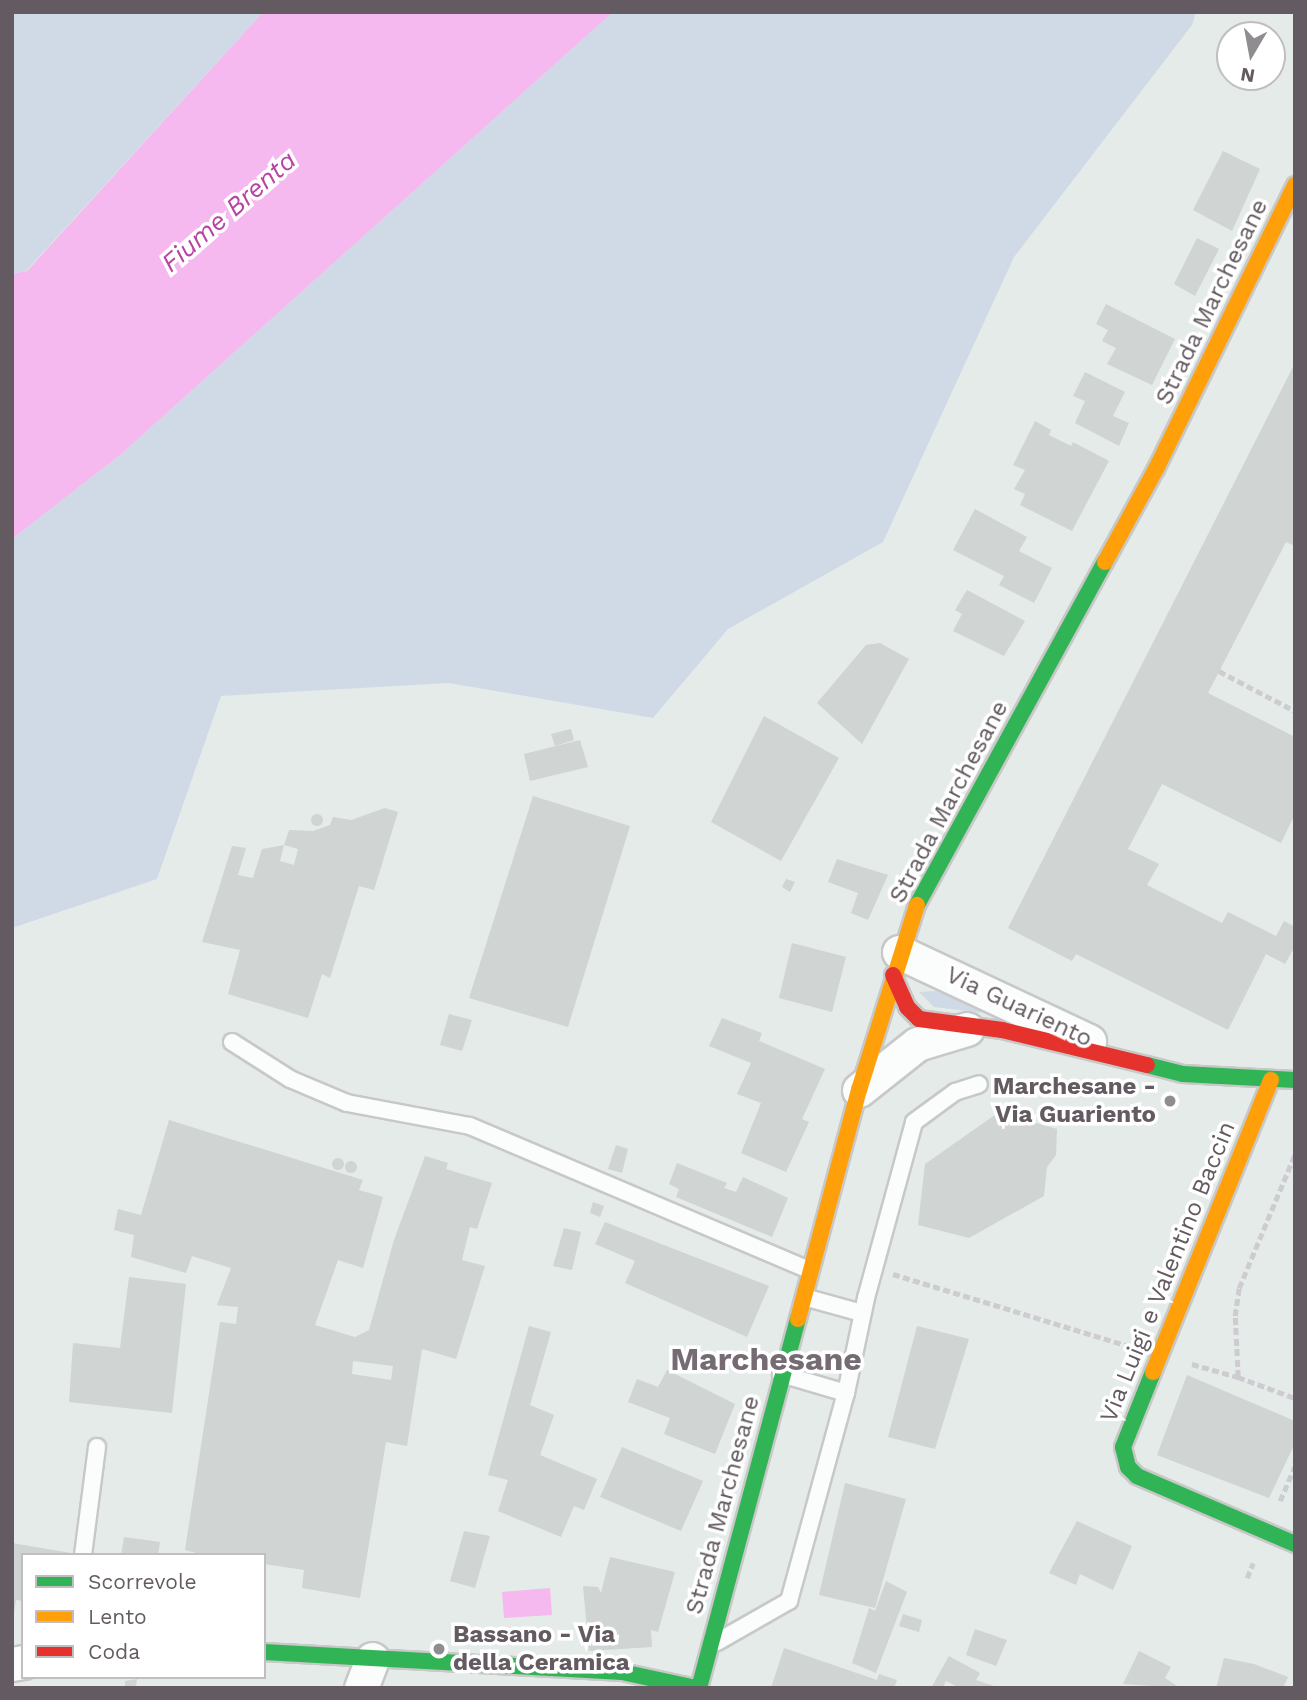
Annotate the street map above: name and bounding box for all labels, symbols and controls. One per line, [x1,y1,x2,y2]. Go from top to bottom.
north arrow [1216,21,1286,91]
text: N [1239,63,1257,88]
water label: Fiume Brenta [155,145,303,279]
street label: Strada Marchesane [1150,194,1274,410]
street label: Strada Marchesane [883,696,1015,908]
street label: Via Guariento [941,960,1097,1054]
place label: Marchesane - Via Guariento [993,1073,1156,1129]
marker: Marchesane - Via Guariento [1162,1093,1178,1109]
street label: Via Luigi e Valentino Baccin [1094,1117,1242,1427]
district label: Marchesane [670,1340,862,1378]
street label: Strada Marchesane [680,1392,766,1618]
legend [21,1553,266,1679]
text: Scorrevole [88,1569,197,1594]
text: Lento [88,1604,147,1629]
place label: Bassano - Via della Ceramica [453,1621,630,1677]
text: Coda [88,1639,140,1664]
marker: Bassano - Via della Ceramica [431,1641,447,1657]

